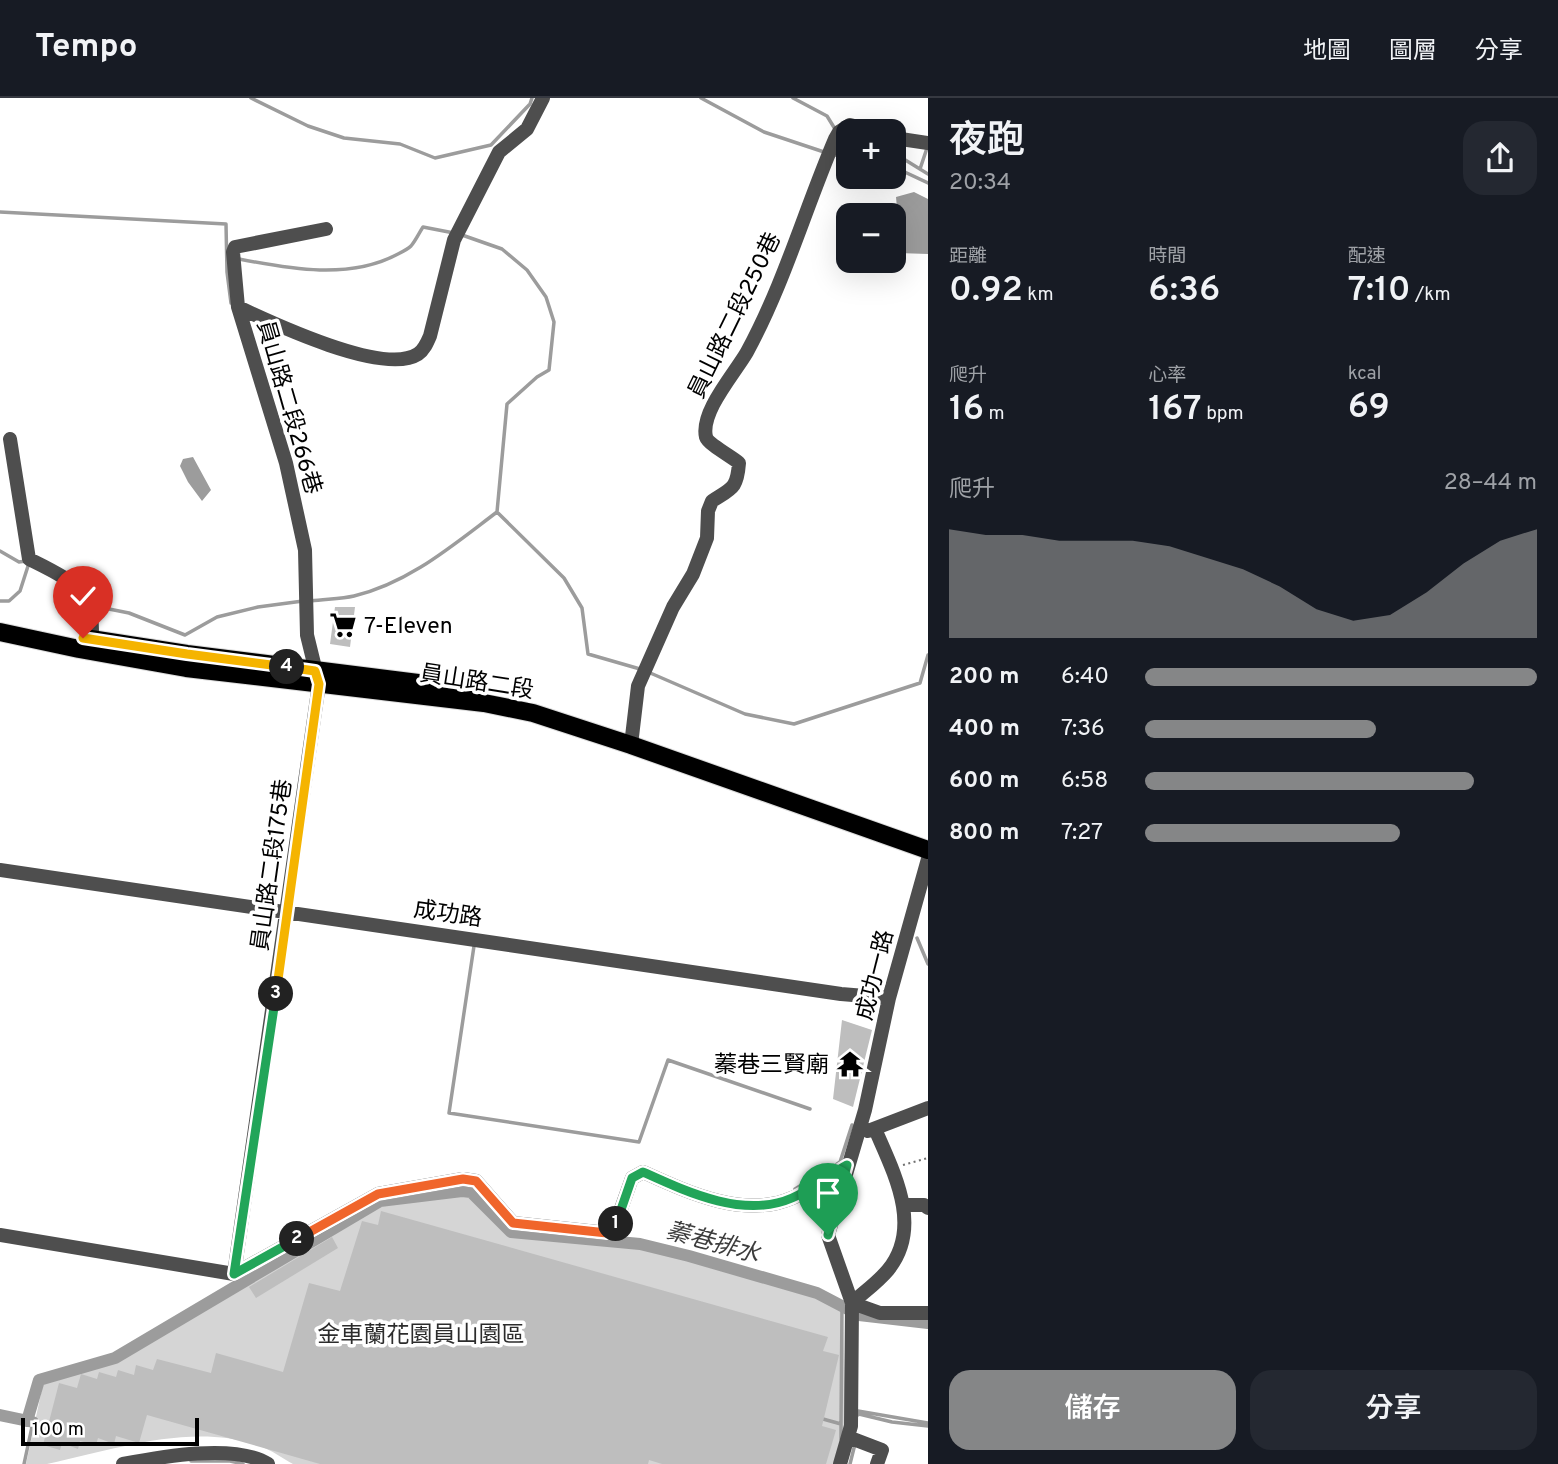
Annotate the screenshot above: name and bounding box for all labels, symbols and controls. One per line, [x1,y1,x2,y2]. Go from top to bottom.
text: Tempo [35,27,138,69]
text: 地圖 [1303,37,1351,67]
text: 圖層 [1389,37,1437,67]
text: 分享 [1475,37,1523,67]
text: 夜跑 [949,118,1025,167]
map controls [836,119,906,273]
button: + [836,119,906,189]
button: share [1463,121,1537,195]
text: 20:34 [949,169,1011,198]
button: − [836,203,906,273]
street label: 員山路二段250巷 [684,228,789,404]
text: 距離 [949,245,987,269]
text: 時間 [1148,245,1186,269]
text: 配速 [1348,245,1386,269]
text: 0.92 [949,269,1023,313]
text: 6:36 [1148,269,1220,313]
text: 7:10 [1348,269,1411,313]
text: km [1023,283,1054,307]
text: /km [1411,283,1451,307]
street label: 員山路二段266巷 [249,317,326,498]
text: kcal [1348,362,1381,386]
text: 爬升 [949,364,987,388]
text: 心率 [1148,364,1186,388]
text: 69 [1348,386,1390,430]
text: 16 [949,388,984,432]
text: 167 [1148,388,1202,432]
text: m [984,402,1005,426]
text: bpm [1202,402,1243,426]
text: 28–44 m [1444,469,1537,498]
text: 爬升 [949,476,995,505]
pin [53,566,113,638]
icon: check [64,577,102,615]
supermarket icon: 7-Eleven [328,610,358,640]
place label: 7-Eleven [364,613,453,642]
pin: 4 [270,650,304,684]
text: 4 [280,654,293,678]
street label: 員山路二段 [418,660,536,707]
text: 200 m [949,663,1019,692]
text: 6:40 [1061,663,1109,692]
text: 400 m [949,715,1020,744]
text: 7:36 [1061,715,1105,744]
text: 600 m [949,767,1019,796]
text: 6:58 [1061,767,1108,796]
street label: 員山路二段175巷 [247,778,300,953]
text: 800 m [949,819,1019,848]
text: 7:27 [1061,819,1103,848]
street label: 成功路 [411,896,484,935]
street label: 成功一路 [851,927,902,1024]
pin: 3 [258,976,294,1012]
text: 3 [270,981,281,1005]
temple icon: 蓁巷三賢廟 [835,1049,865,1079]
place label: 蓁巷三賢廟 [714,1052,829,1081]
pin [798,1163,858,1235]
icon: arrive [809,1174,847,1212]
pin: 1 [598,1206,634,1242]
text: 1 [612,1211,619,1235]
water label: 蓁巷排水 [662,1217,764,1271]
pin: 2 [280,1222,314,1256]
text: 2 [291,1226,302,1250]
park label: 金車蘭花園員山園區 [318,1322,525,1351]
button: 儲存 [949,1370,1236,1450]
button: 分享 [1250,1370,1537,1450]
scale bar [21,1415,200,1447]
text: 100 m [32,1418,84,1442]

